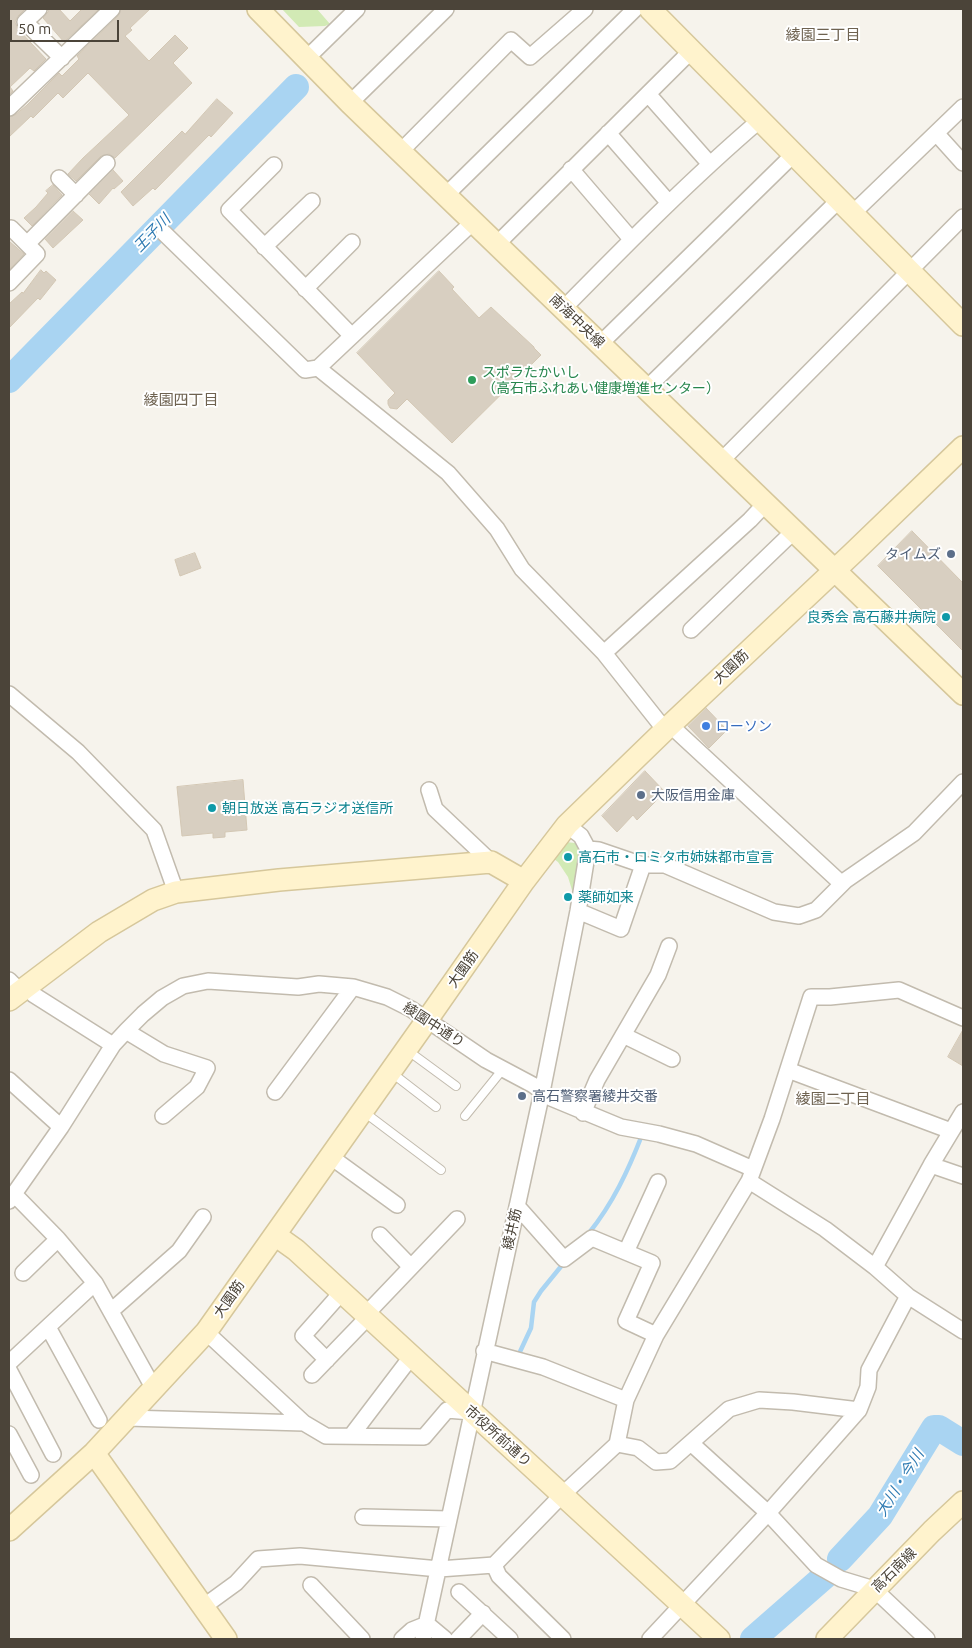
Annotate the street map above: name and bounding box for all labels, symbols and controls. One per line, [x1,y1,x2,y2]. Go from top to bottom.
scale bar [12,10,121,42]
text: 50 m [18,20,51,37]
district label: 綾園三丁目 [786,26,860,44]
water label: 王子川 [130,211,174,255]
street label: 南海中央線 [546,291,608,351]
place label: スポラたかいし （高石市ふれあい健康増進センター） [482,364,720,397]
marker: スポラたかいし （高石市ふれあい健康増進センター） [466,374,478,386]
district label: 綾園四丁目 [144,391,218,409]
place label: タイムズ [885,546,941,562]
marker: タイムズ [945,548,957,560]
place label: 良秀会 高石藤井病院 [807,609,936,625]
marker: 良秀会 高石藤井病院 [940,611,952,623]
street label: 大園筋 [710,647,752,687]
place label: ローソン [716,718,772,734]
marker: ローソン [700,720,712,732]
place label: 大阪信用金庫 [651,787,735,803]
marker: 大阪信用金庫 [635,789,647,801]
place label: 朝日放送 高石ラジオ送信所 [222,800,393,816]
marker: 朝日放送 高石ラジオ送信所 [206,802,218,814]
place label: 高石市・ロミタ市姉妹都市宣言 [578,849,774,865]
marker: 高石市・ロミタ市姉妹都市宣言 [562,851,574,863]
place label: 薬師如来 [578,889,634,905]
marker: 薬師如来 [562,891,574,903]
street label: 大園筋 [444,947,482,991]
street label: 綾園中通り [400,999,468,1051]
place label: 高石警察署綾井交番 [532,1088,658,1104]
marker: 高石警察署綾井交番 [516,1090,528,1102]
district label: 綾園二丁目 [796,1090,870,1108]
street label: 綾井筋 [499,1207,525,1251]
street label: 大園筋 [210,1277,248,1321]
street label: 市役所前通り [461,1402,535,1470]
water label: 大川・今川 [872,1446,928,1520]
street label: 高石南線 [868,1544,920,1596]

